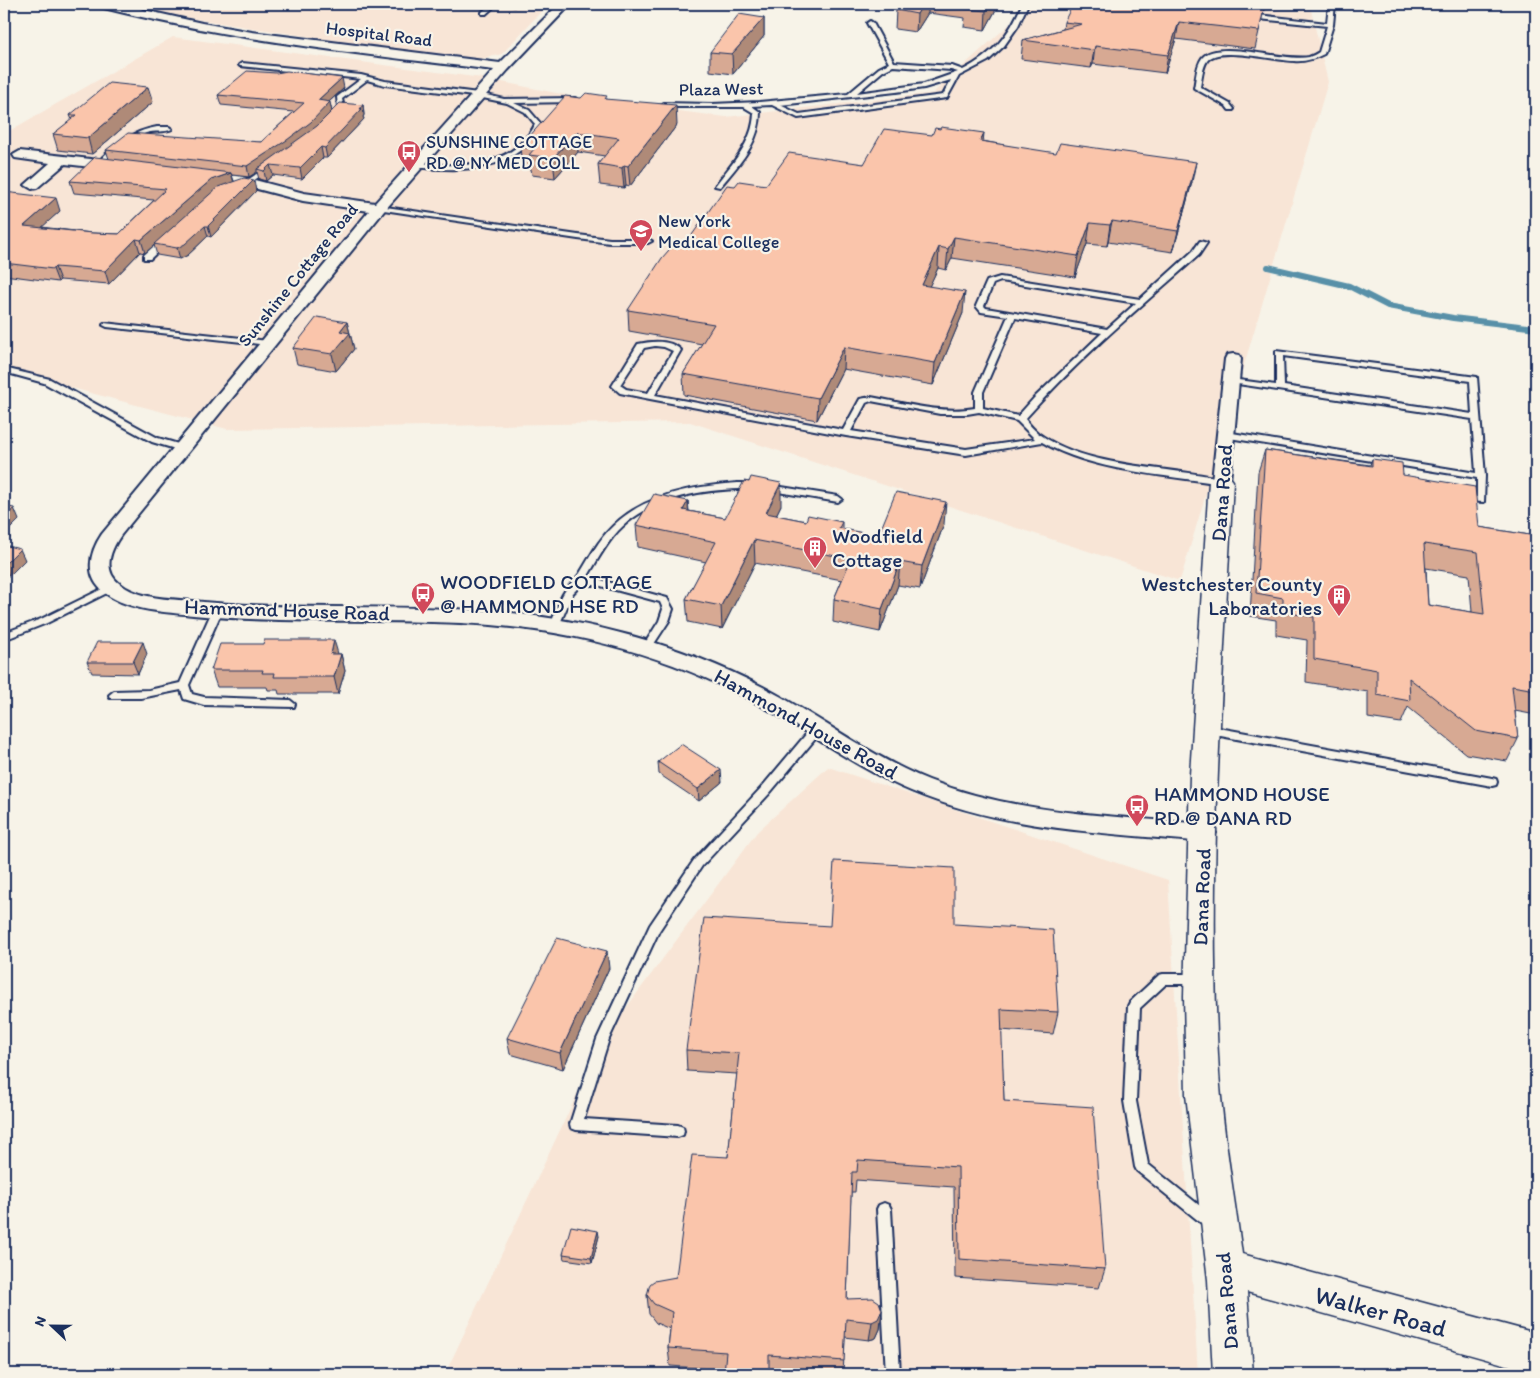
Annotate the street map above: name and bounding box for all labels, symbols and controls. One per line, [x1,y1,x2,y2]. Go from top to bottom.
street label: Hospital Road [325,17,434,51]
street label: Plaza West [678,77,764,101]
place label: SUNSHINE COTTAGE RD @ NY MED COLL [426,131,592,174]
bus stop icon: SUNSHINE COTTAGE RD @ NY MED COLL [396,139,422,173]
street label: Sunshine Cottage Road [233,199,363,351]
place label: New York Medical College [658,210,779,253]
school or university icon: New York Medical College [628,218,654,252]
street label: Dana Road [1206,443,1237,543]
place label: Woodfield Cottage [832,523,924,572]
building icon: Woodfield Cottage [802,535,828,569]
place label: WOODFIELD COTTAGE @ HAMMOND HSE RD [440,569,652,618]
place label: Westchester County Laboratories [1141,571,1322,620]
bus stop icon: WOODFIELD COTTAGE @ HAMMOND HSE RD [410,581,436,615]
building icon: Westchester County Laboratories [1326,583,1352,617]
street label: Hammond House Road [184,593,391,626]
street label: Hammond House Road [710,663,903,785]
place label: HAMMOND HOUSE RD @ DANA RD [1154,781,1330,830]
bus stop icon: HAMMOND HOUSE RD @ DANA RD [1124,793,1150,827]
street label: Dana Road [1187,848,1216,946]
street label: Dana Road [1210,1251,1243,1351]
street label: Walker Road [1312,1279,1450,1343]
north arrow [28,1300,78,1350]
text: N [31,1314,50,1329]

